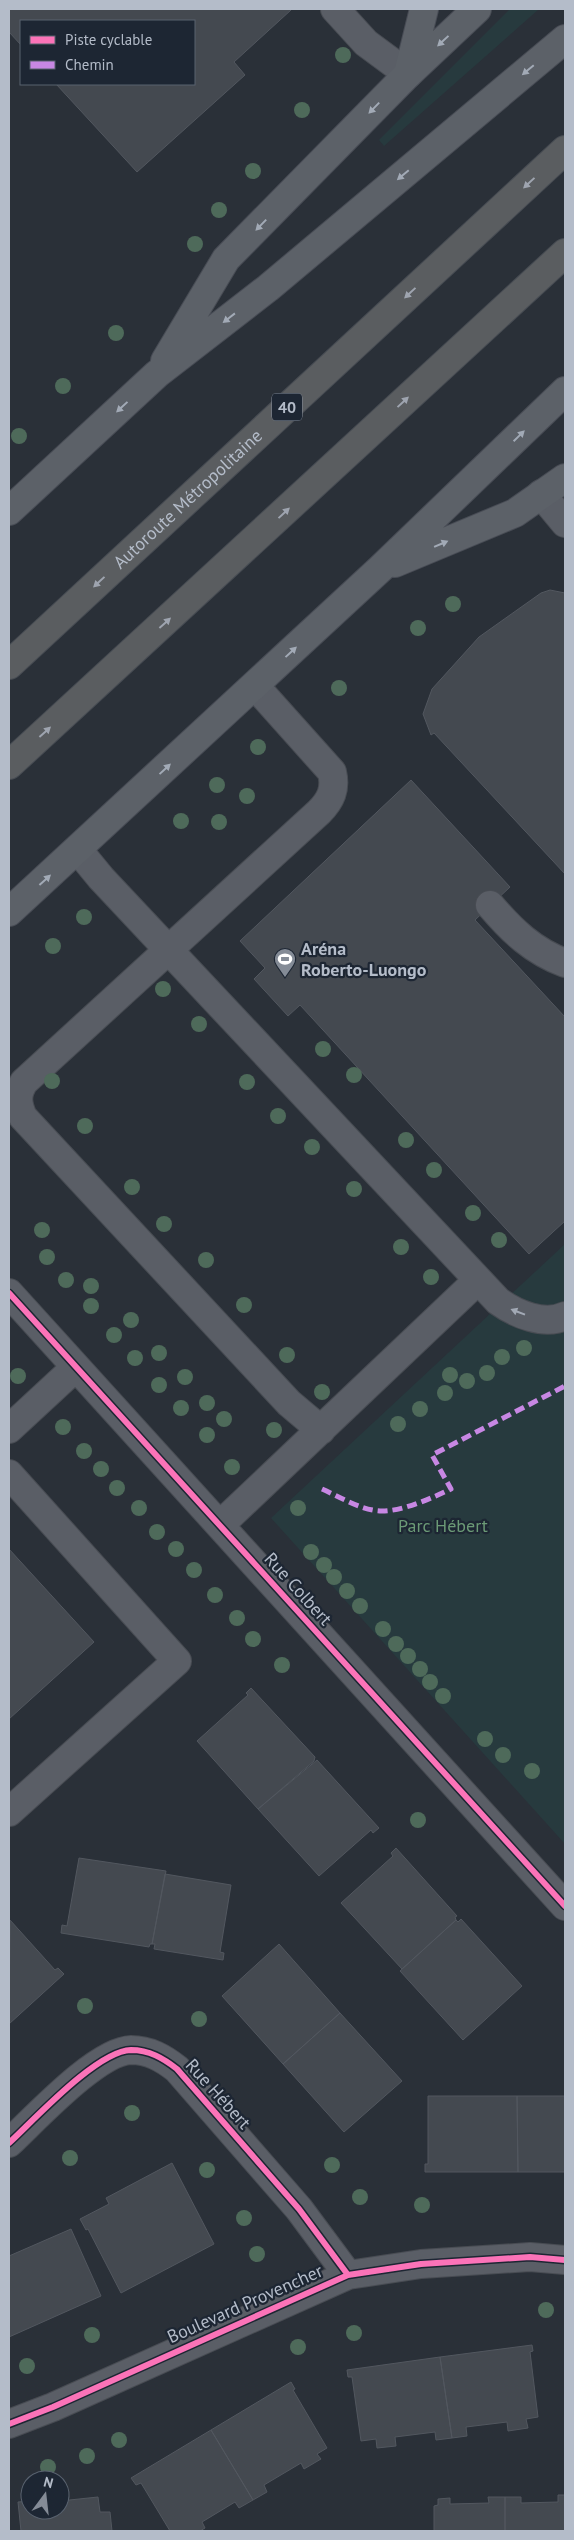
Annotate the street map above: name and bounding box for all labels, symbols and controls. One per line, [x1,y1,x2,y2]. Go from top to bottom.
legend [20,20,195,85]
text: Piste cyclable [65,30,152,49]
one-way arrow [437,35,449,47]
text: Chemin [65,55,114,74]
one-way arrow [522,65,535,76]
one-way arrow [368,102,380,114]
one-way arrow [397,169,410,180]
one-way arrow [524,177,536,189]
one-way arrow [255,218,267,230]
one-way arrow [404,287,416,299]
one-way arrow [223,313,236,324]
road number: 40 [272,394,302,421]
one-way arrow [397,396,409,408]
one-way arrow [116,401,128,413]
street label: Autoroute Métropolitaine [108,424,267,573]
one-way arrow [513,430,525,442]
one-way arrow [278,507,290,519]
one-way arrow [434,539,448,547]
one-way arrow [93,576,105,588]
one-way arrow [158,617,170,629]
one-way arrow [284,646,296,658]
one-way arrow [38,727,51,738]
one-way arrow [158,764,171,775]
one-way arrow [39,874,52,885]
place label: Aréna Roberto-Luongo [301,937,427,981]
sports icon: Aréna Roberto-Luongo [273,947,297,978]
one-way arrow [510,1308,525,1316]
park label: Parc Hébert [398,1514,488,1537]
street label: Rue Colbert [260,1547,337,1630]
street label: Rue Hébert [181,2054,256,2134]
street label: Boulevard Provencher [163,2259,326,2348]
north arrow [20,2470,70,2520]
text: N [42,2473,55,2492]

